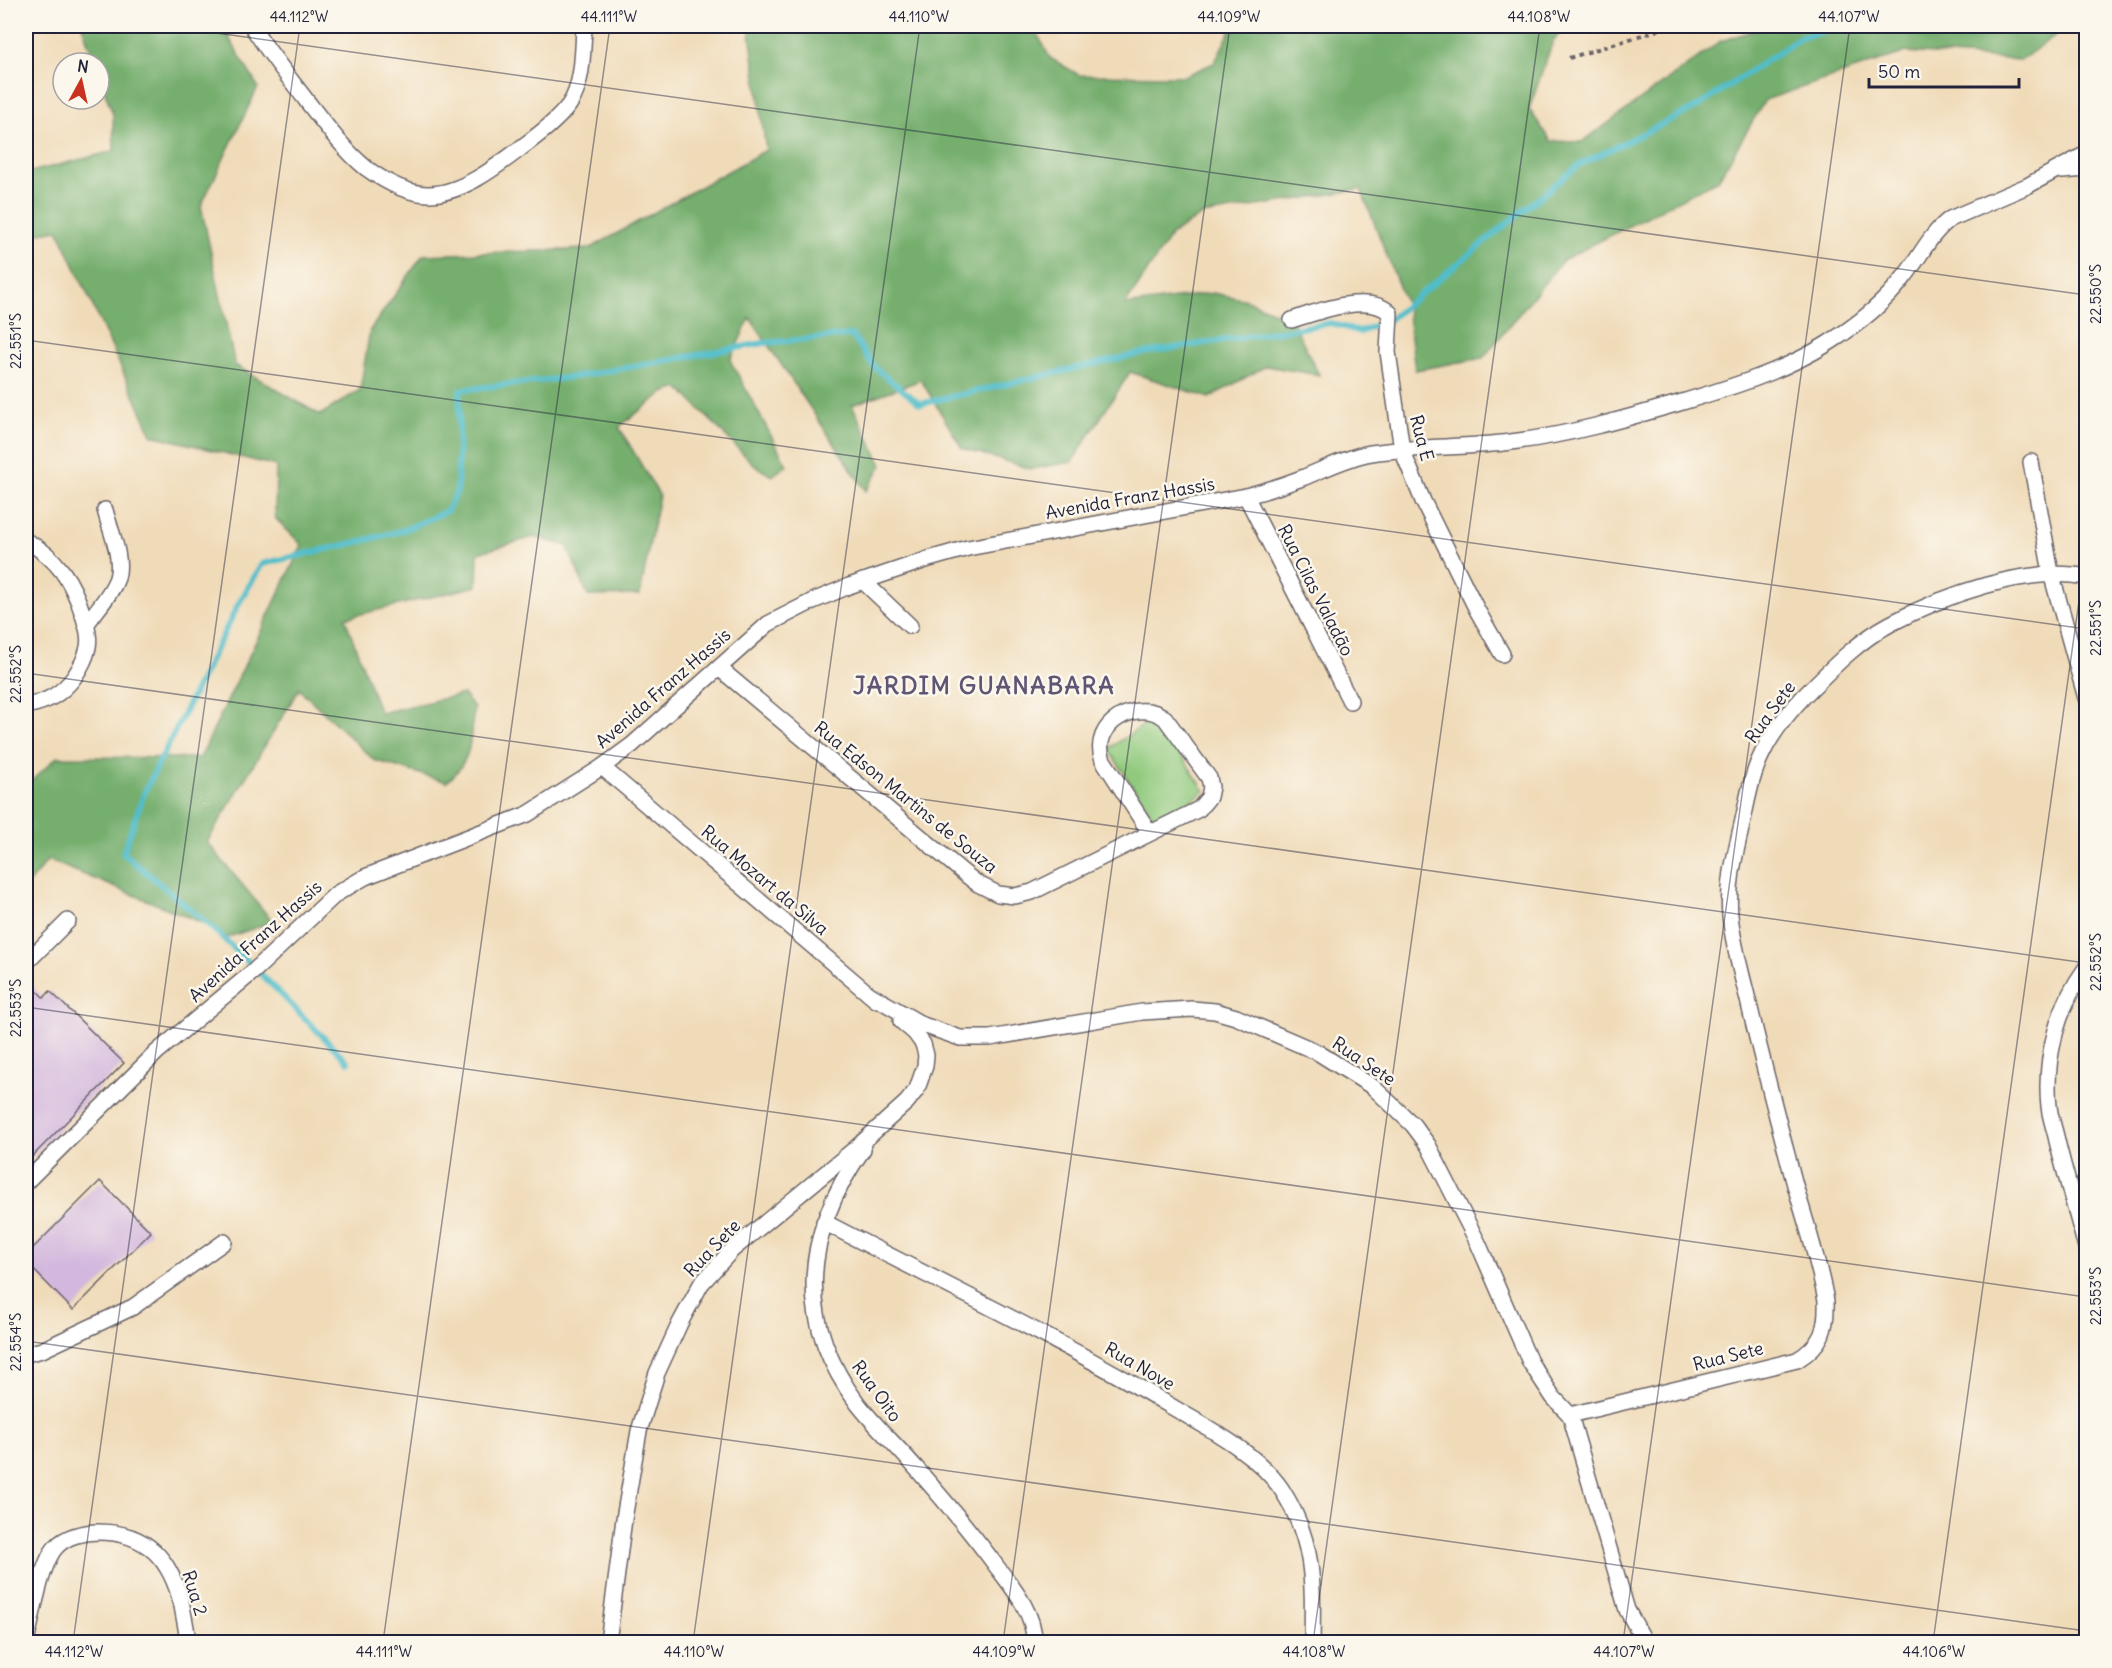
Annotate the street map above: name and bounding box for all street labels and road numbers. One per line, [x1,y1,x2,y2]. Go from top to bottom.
street label: Rua E [1405,412,1439,464]
street label: Avenida Franz Hassis [1044,472,1216,524]
street label: Rua Cilas Valadão [1273,520,1359,660]
street label: Avenida Franz Hassis [591,623,735,753]
street label: Rua Sete [1740,676,1800,748]
street label: Rua Edson Martins de Souza [810,716,1002,878]
street label: Rua Mozart da Silva [697,820,833,940]
street label: Avenida Franz Hassis [184,875,326,1007]
street label: Rua Sete [1328,1031,1400,1091]
street label: Rua Sete [679,1214,745,1282]
street label: Rua Sete [1690,1336,1766,1376]
street label: Rua Nove [1101,1337,1179,1395]
street label: Rua Oito [847,1356,907,1426]
street label: Rua 2 [177,1568,213,1619]

